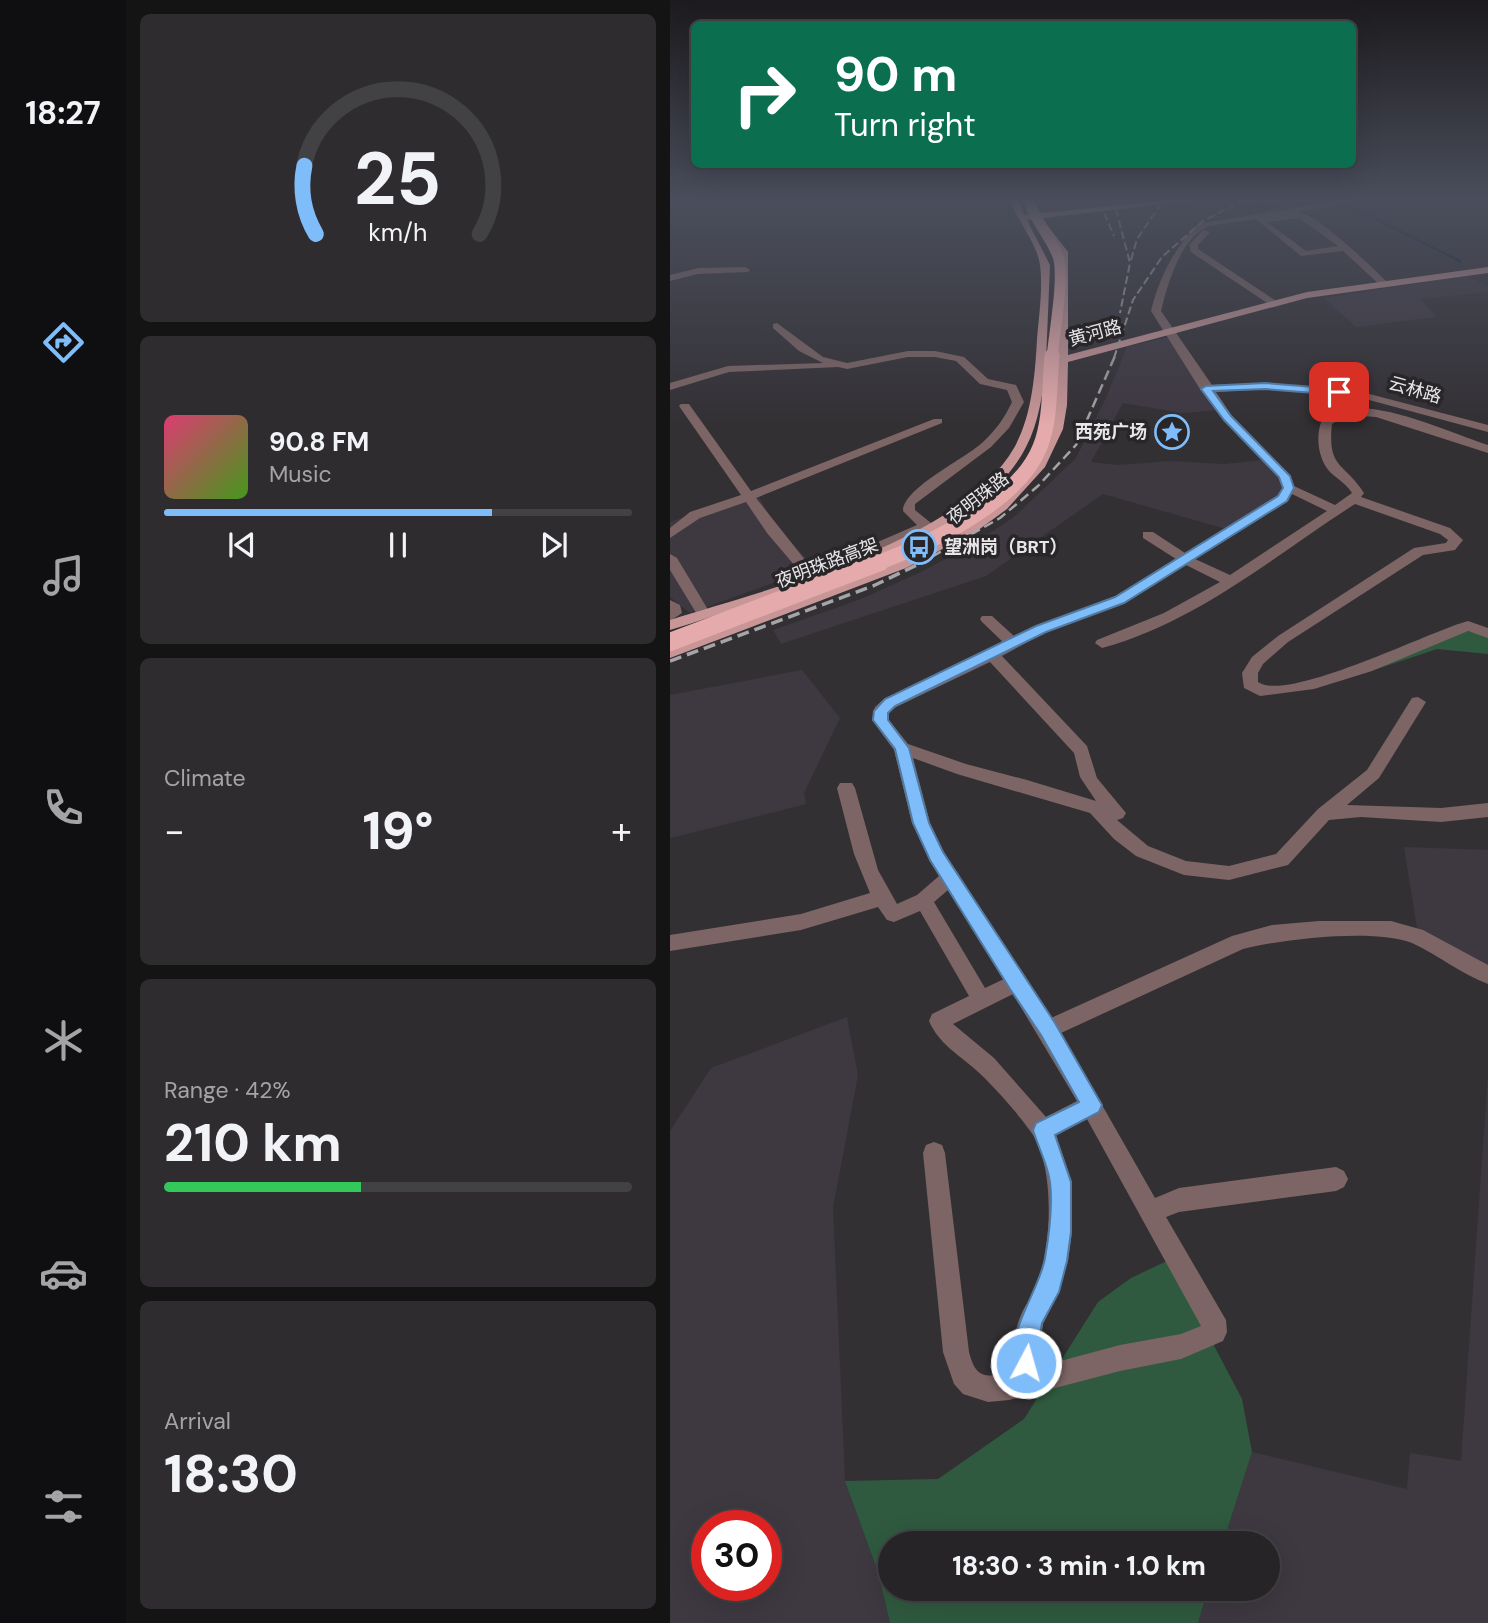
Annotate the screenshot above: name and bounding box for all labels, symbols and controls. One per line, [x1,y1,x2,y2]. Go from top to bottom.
text: 90 m [834,42,957,106]
icon: right [719,49,810,140]
text: 18:27 [25,92,101,134]
text: Turn right [834,104,976,146]
text: 25 [354,132,442,227]
text: km/h [368,216,428,249]
street label: 黄河路 [1066,314,1124,352]
icon: directions [39,318,88,367]
pin [1309,362,1369,422]
street label: 云林路 [1386,371,1444,409]
icon: arrive [1320,373,1358,411]
place icon: 西苑广场 [1153,413,1191,451]
place label: 西苑广场 [1075,420,1147,444]
text: 90.8 FM [269,425,369,459]
text: Music [269,459,332,489]
street label: 夜明珠路 [942,466,1014,530]
icon: previous [223,526,261,564]
icon: pause [379,526,417,564]
icon: next [535,526,573,564]
bus stop icon: 望洲岗（BRT） [900,528,938,566]
street label: 夜明珠路高架 [772,532,882,594]
place label: 望洲岗（BRT） [944,535,1068,559]
icon: music [39,551,88,600]
text: Climate [164,763,246,793]
icon: phone [39,783,88,832]
text: 19° [362,797,434,865]
text: − [164,806,185,856]
text: + [611,806,632,856]
icon: climate [39,1016,88,1065]
text: Range · 42% [164,1075,291,1105]
text: 210 km [164,1109,342,1177]
icon: car [39,1249,88,1298]
position arrow [989,1326,1063,1400]
text: Arrival [164,1406,231,1436]
text: 18:30 [164,1440,298,1508]
icon: filters [39,1482,88,1531]
speed limit sign: 30 [691,1510,782,1601]
text: 18:30 · 3 min · 1.0 km [952,1549,1206,1583]

